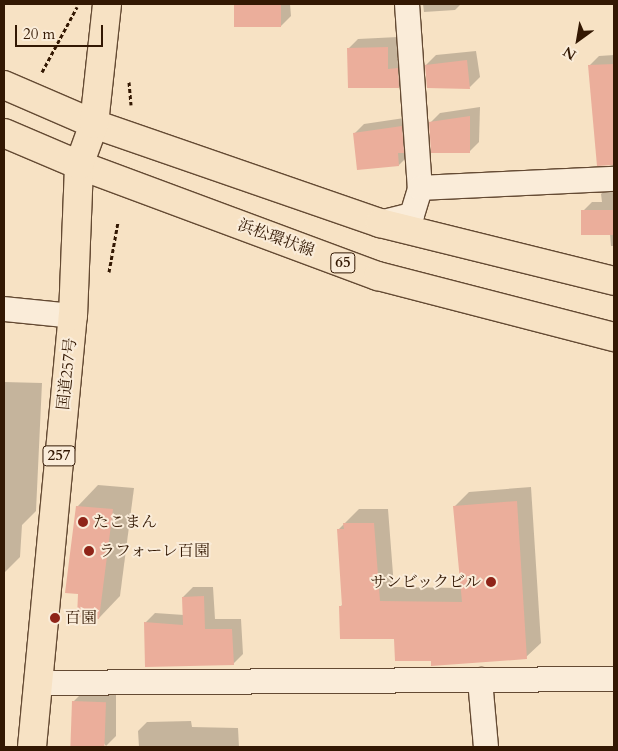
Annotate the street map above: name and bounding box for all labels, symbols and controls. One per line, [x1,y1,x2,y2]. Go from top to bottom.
scale bar [18,15,105,47]
north arrow [553,15,603,65]
text: 20 m [23,24,55,44]
text: N [560,42,580,64]
street label: 浜松環状線 [235,215,317,261]
road number: 65 [329,250,357,276]
street label: 国道257号 [54,337,80,411]
road number: 257 [42,444,76,468]
place label: たこまん [93,512,157,532]
marker: たこまん [77,516,89,528]
place label: ラフォーレ百園 [99,541,211,561]
marker: ラフォーレ百園 [83,545,95,557]
place label: サンビックビル [369,572,481,592]
marker: サンビックビル [485,576,497,588]
place label: 百園 [65,608,97,628]
marker: 百園 [49,612,61,624]

